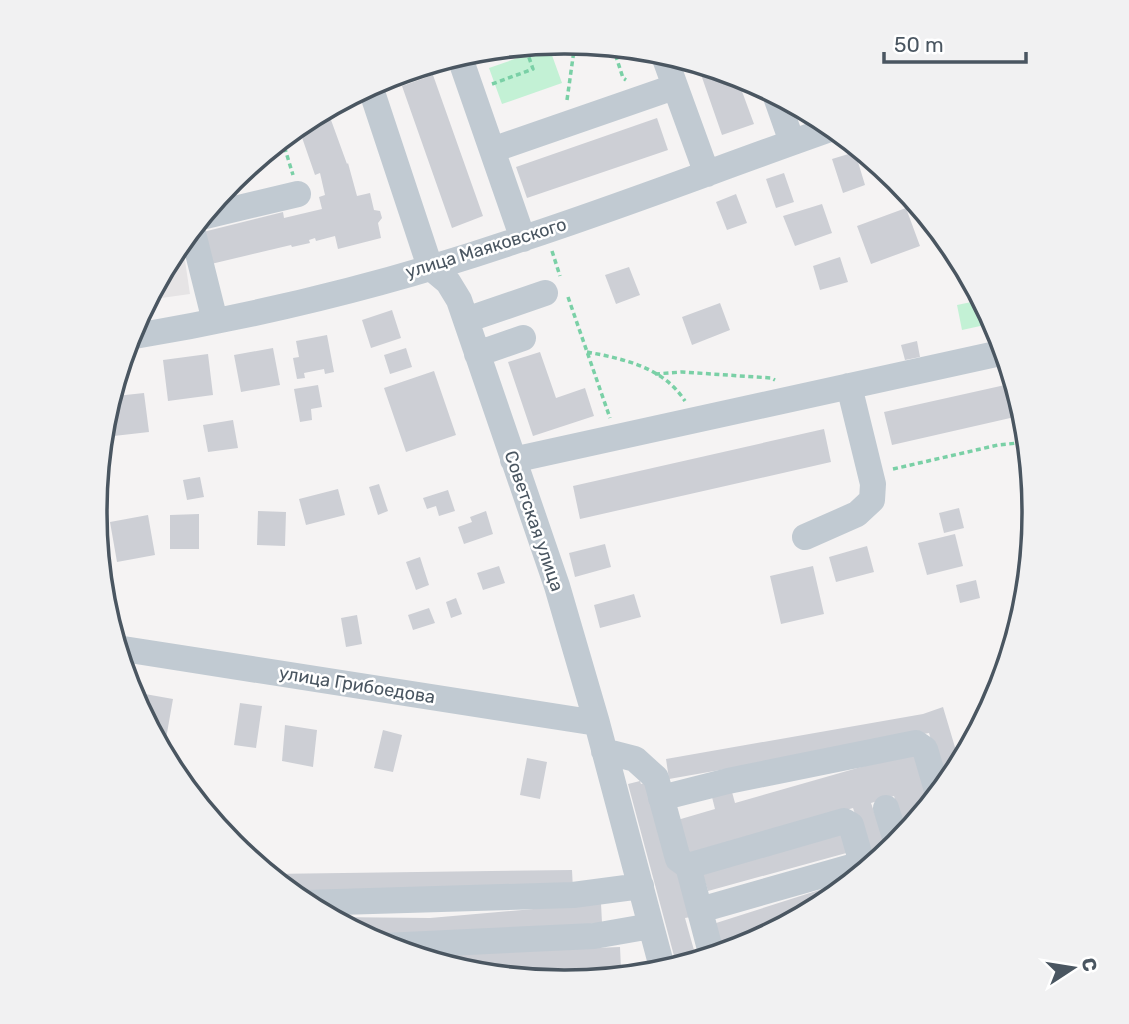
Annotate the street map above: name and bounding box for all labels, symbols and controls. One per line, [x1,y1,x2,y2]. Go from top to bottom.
scale bar [884,21,1026,65]
text: 50 m [894,32,944,57]
street label: улица Маяковского [403,213,569,283]
street label: Советская улица [500,448,568,594]
street label: улица Грибоедова [277,662,437,708]
north arrow [1038,933,1108,1003]
text: С [1077,956,1102,973]

